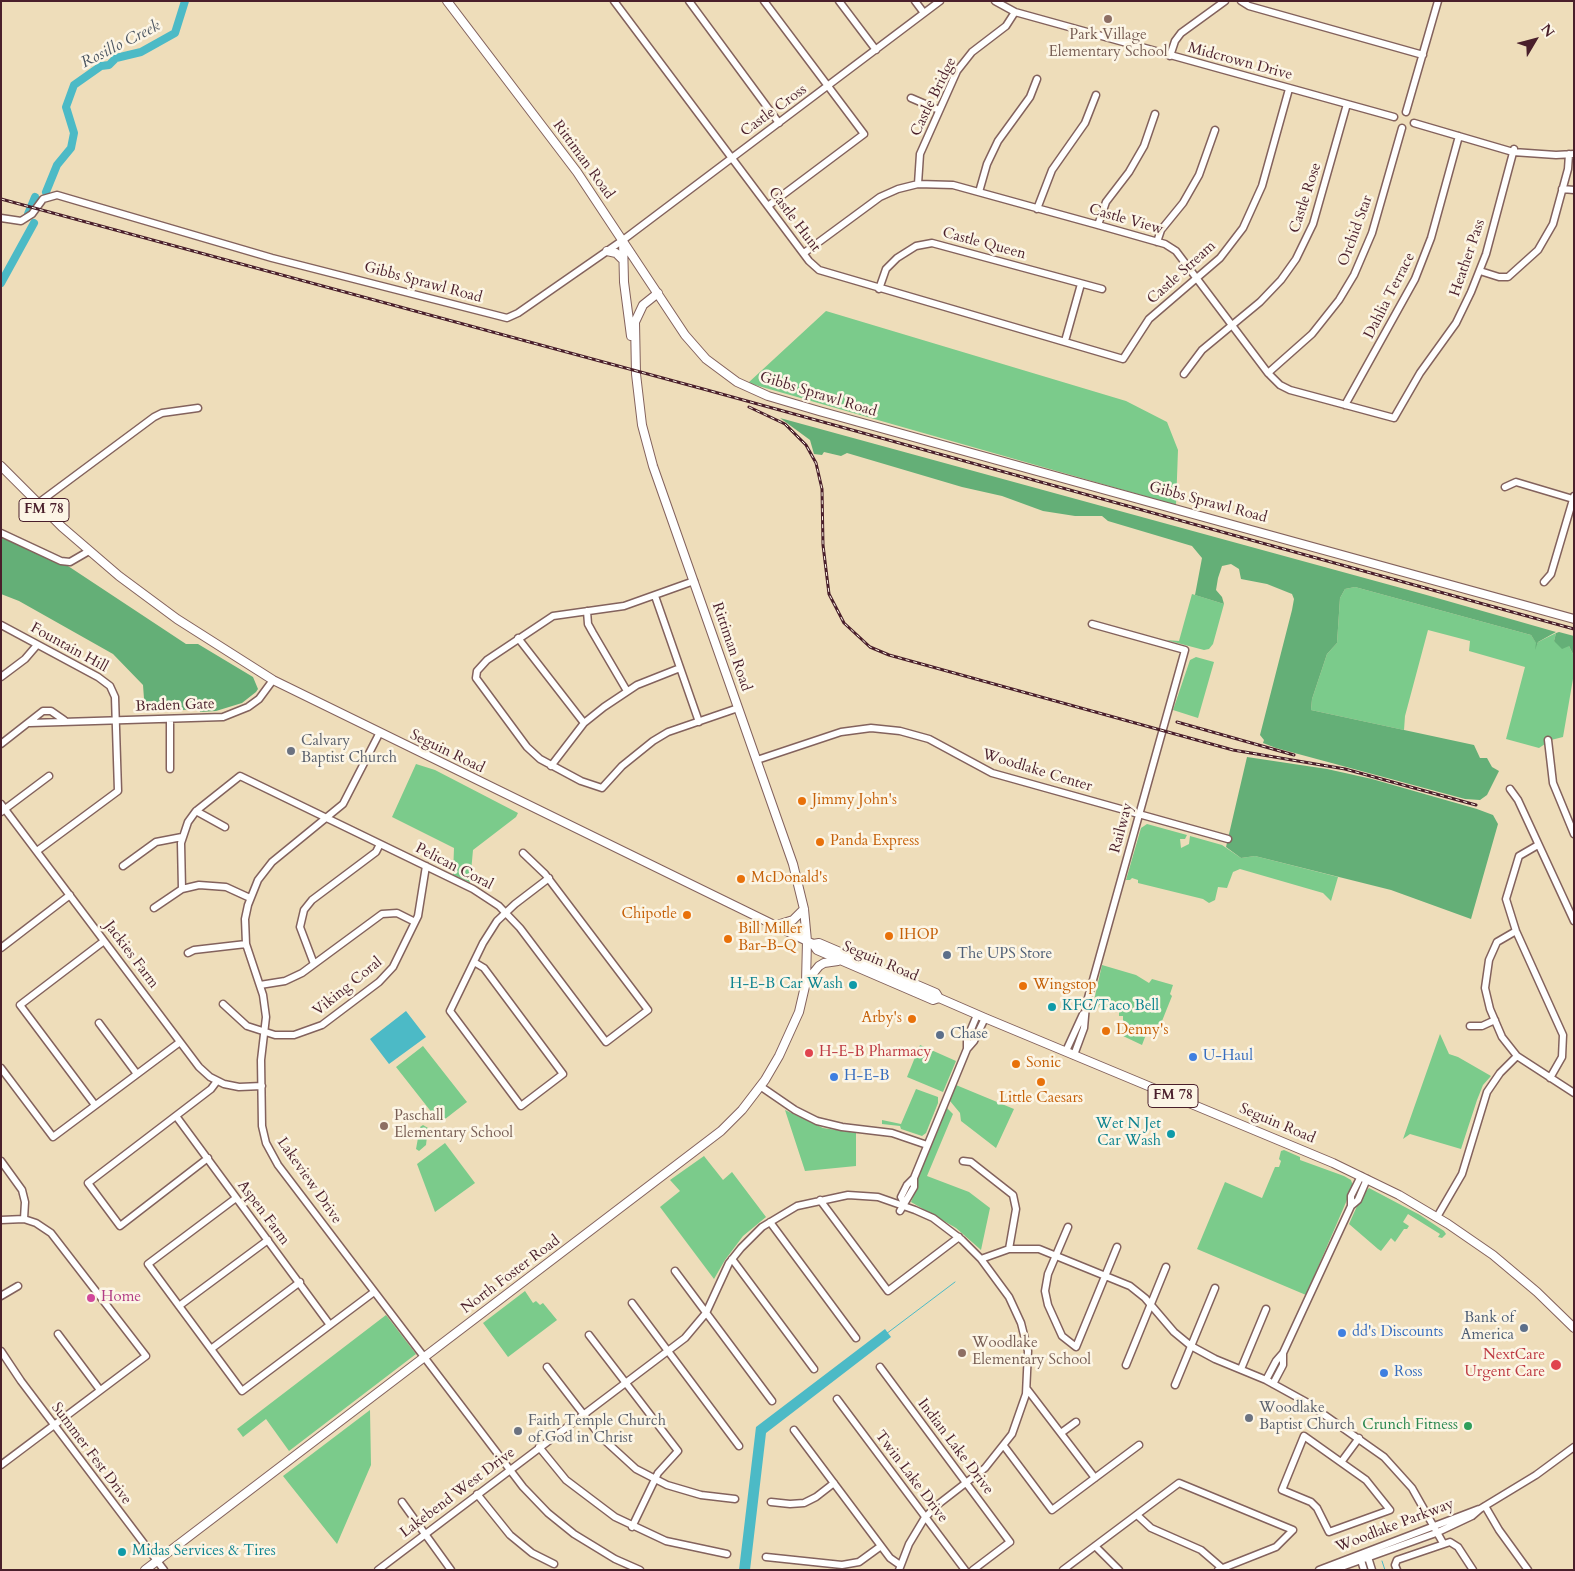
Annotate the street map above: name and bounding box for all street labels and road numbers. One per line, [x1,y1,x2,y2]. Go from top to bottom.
street label: Midcrown Drive [1186,39,1294,85]
street label: Castle Bridge [907,55,961,139]
street label: Castle Cross [737,81,811,141]
street label: Rittiman Road [548,117,618,203]
street label: Castle Rose [1286,161,1326,235]
street label: Castle Hunt [764,184,824,256]
street label: Orchid Star [1335,193,1377,269]
street label: Castle View [1087,201,1165,239]
street label: Heather Pass [1446,217,1490,299]
street label: Castle Queen [940,224,1028,264]
street label: Castle Stream [1144,238,1220,308]
street label: Dahlia Terrace [1361,250,1419,342]
street label: Gibbs Sprawl Road [362,259,484,307]
street label: Gibbs Sprawl Road [757,369,879,421]
street label: Gibbs Sprawl Road [1147,479,1269,527]
road number: FM 78 [19,498,69,522]
street label: Rittiman Road [707,600,755,694]
street label: Fountain Hill [27,619,111,677]
street label: Braden Gate [135,696,215,716]
street label: Seguin Road [407,726,487,778]
street label: Woodlake Center [980,746,1094,796]
street label: Railway [1107,801,1137,855]
street label: Pelican Coral [412,840,496,894]
street label: Jackies Farm [100,918,162,992]
street label: Seguin Road [839,938,921,986]
street label: Viking Coral [310,954,386,1020]
road number: FM 78 [1148,1084,1198,1108]
street label: Seguin Road [1236,1100,1318,1148]
street label: Lakeview Drive [273,1134,345,1228]
street label: Aspen Farm [233,1177,293,1249]
street label: North Foster Road [458,1232,564,1318]
street label: Indian Lake Drive [913,1395,997,1499]
street label: Summer Fest Drive [47,1400,135,1508]
street label: Twin Lake Drive [871,1427,951,1527]
street label: Lakebend West Drive [397,1444,519,1542]
street label: Woodlake Parkway [1333,1495,1457,1557]

